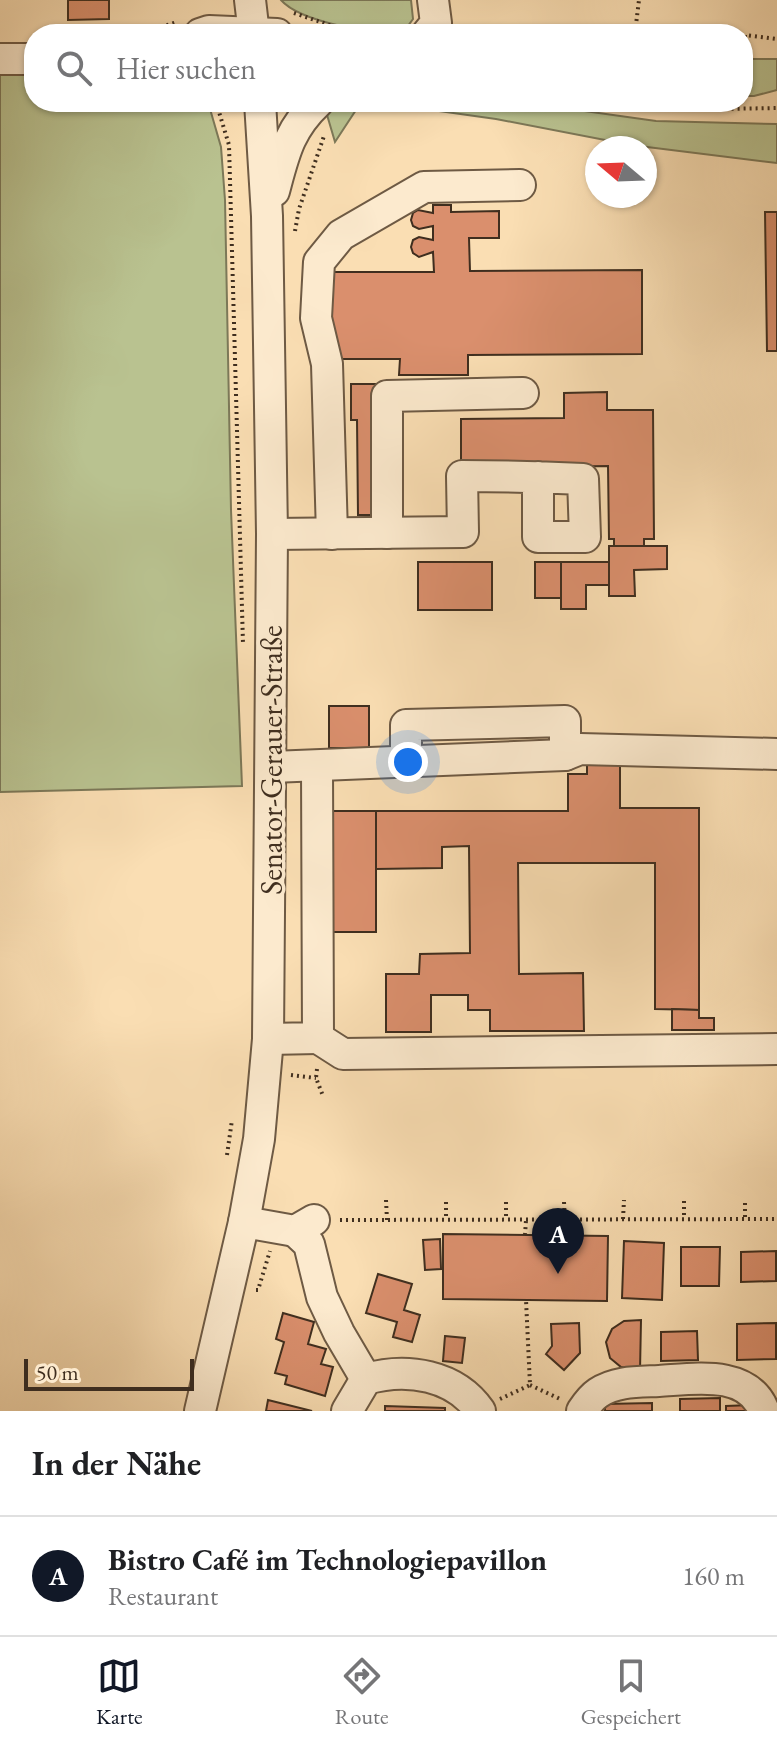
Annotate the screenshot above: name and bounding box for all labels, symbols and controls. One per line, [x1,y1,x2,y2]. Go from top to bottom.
search box [24,24,753,112]
icon: search [52,46,96,90]
text: Hier suchen [116,49,256,88]
north arrow [585,136,657,208]
street label: Senator-Gerauer-Straße [252,625,291,895]
your location [388,742,428,782]
pin: A [532,1208,584,1274]
scale bar [24,1355,194,1391]
text: 50 m [36,1358,79,1387]
text: In der Nähe [32,1441,201,1485]
text: Bistro Café im Technologiepavillon [108,1540,547,1579]
text: A [49,1559,67,1593]
text: 160 m [682,1559,745,1593]
text: Restaurant [108,1579,218,1613]
tab: Karte [96,1654,143,1731]
tab: Route [335,1654,389,1731]
tab: Gespeichert [581,1654,681,1731]

